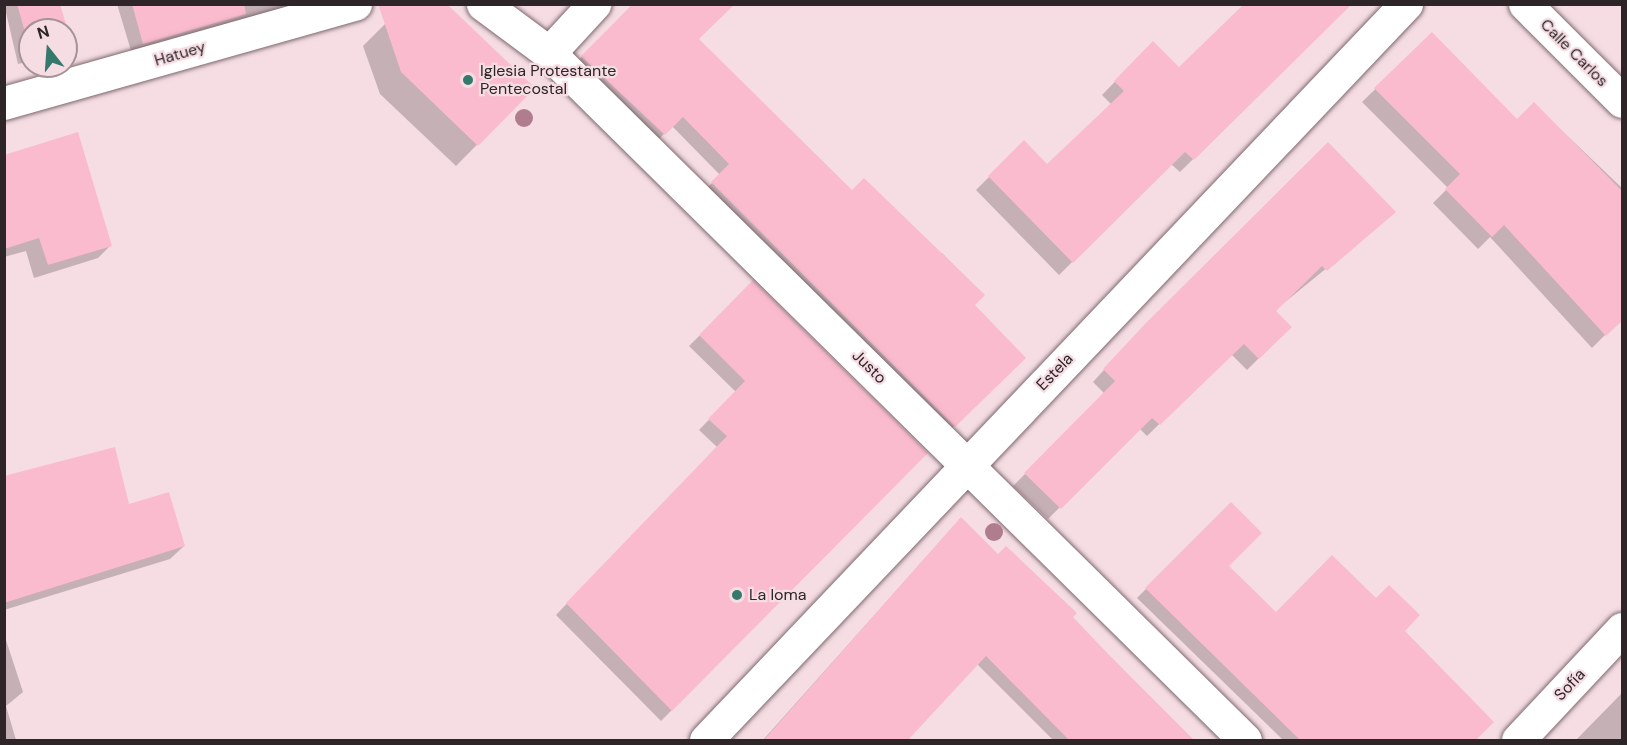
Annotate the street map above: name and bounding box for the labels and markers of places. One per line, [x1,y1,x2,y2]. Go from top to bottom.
place label: Iglesia Protestante Pentecostal [480,61,616,99]
marker: Iglesia Protestante Pentecostal [461,73,475,87]
place label: La loma [749,585,806,605]
marker: La loma [730,588,744,602]

